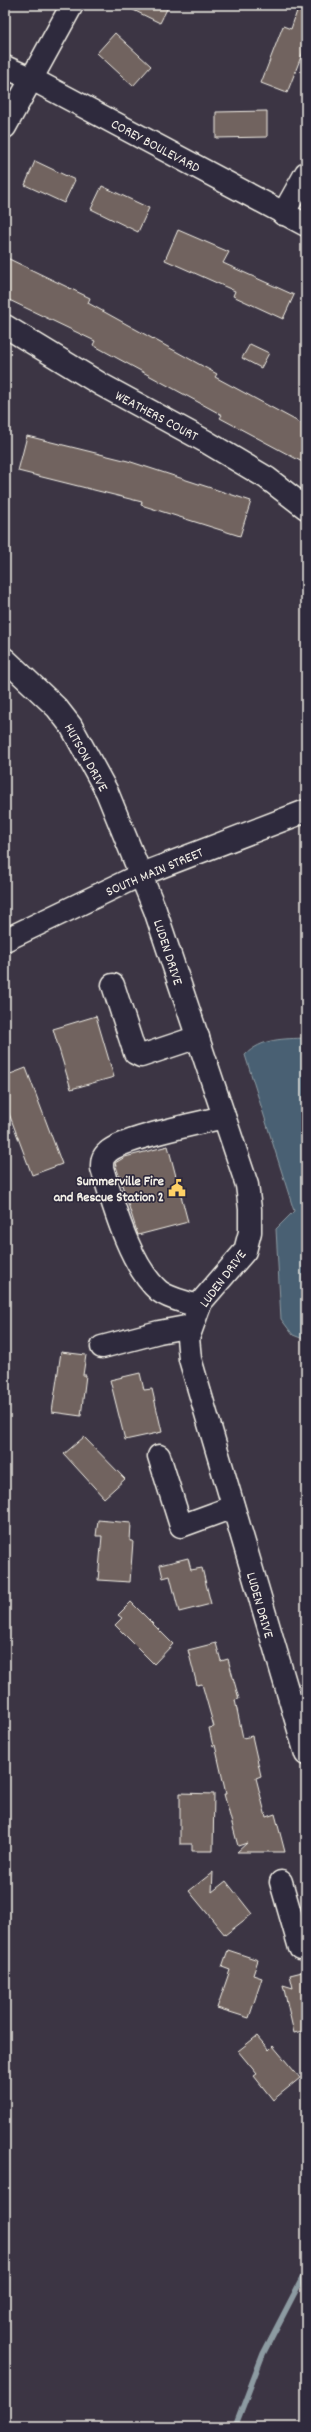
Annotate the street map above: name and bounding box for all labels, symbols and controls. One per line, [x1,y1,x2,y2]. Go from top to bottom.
street label: COREY BOULEVARD [107,115,203,179]
street label: WEATHERS COURT [111,386,201,447]
street label: HUTSON DRIVE [58,720,113,796]
street label: SOUTH MAIN STREET [103,843,207,902]
street label: LUDEN DRIVE [147,917,187,988]
place label: Summerville Fire and Rescue Station 2 [54,1172,164,1208]
public building icon: Summerville Fire and Rescue Station 2 [167,1178,187,1198]
street label: LUDEN DRIVE [195,1246,252,1312]
street label: LUDEN DRIVE [240,1570,278,1641]

